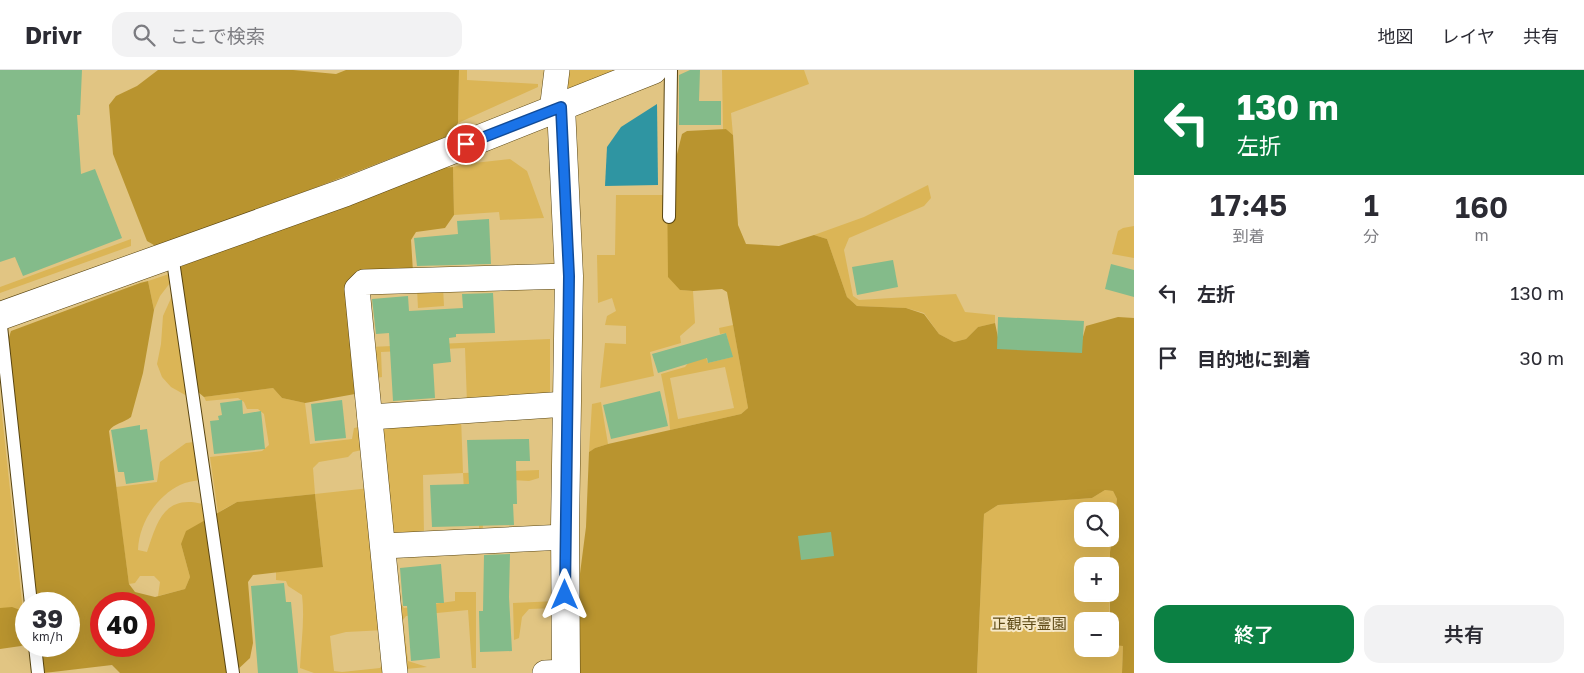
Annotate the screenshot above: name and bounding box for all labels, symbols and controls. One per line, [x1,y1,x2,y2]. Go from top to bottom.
search box [112,12,462,57]
text: Drivr [25,20,82,49]
icon: search [130,21,158,49]
text: ここで検索 [170,24,265,47]
text: 地図 [1378,25,1414,47]
text: レイヤ [1442,25,1495,47]
text: 共有 [1523,25,1559,47]
text: 130 m [1237,86,1339,128]
icon: left [1154,90,1219,155]
pin [445,123,487,165]
icon: arrive [452,130,480,158]
text: 左折 [1237,132,1281,159]
text: 17:45 [1210,187,1287,223]
text: 1 [1364,187,1379,223]
text: 160 [1455,189,1508,225]
text: m [1475,225,1489,245]
text: 到着 [1233,226,1265,246]
text: 分 [1363,226,1379,246]
icon: left [1154,279,1182,307]
text: 130 m [1510,281,1564,304]
text: 左折 [1197,282,1235,305]
icon: arrive [1154,344,1182,372]
text: 30 m [1520,346,1564,369]
text: 目的地に到着 [1197,347,1311,370]
map controls [1074,502,1119,657]
button: search [1074,502,1119,547]
button: + [1074,557,1119,602]
position arrow [538,568,590,620]
speed limit sign: 40 [90,592,155,657]
text: 39 [32,603,63,634]
button: 終了 [1154,605,1354,663]
button: 共有 [1364,605,1564,663]
button: − [1074,612,1119,657]
park label: 正観寺霊園 [991,614,1067,632]
text: km/h [32,629,63,644]

